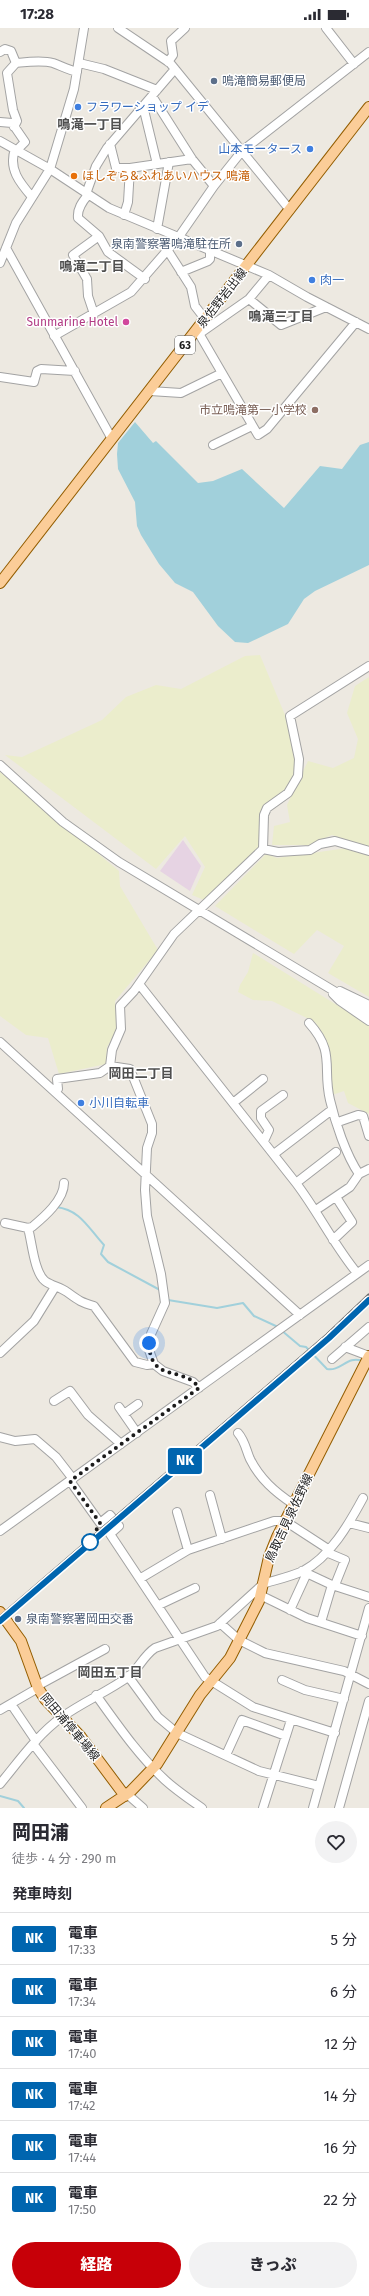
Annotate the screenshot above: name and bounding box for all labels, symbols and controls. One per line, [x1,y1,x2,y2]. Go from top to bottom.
text: 17:28 [20,5,54,23]
place label: 鳴滝簡易郵便局 [222,74,306,88]
marker: 鳴滝簡易郵便局 [209,76,219,86]
place label: フラワーショップ イデ [86,100,209,114]
marker: フラワーショップ イデ [73,102,83,112]
district label: 鳴滝一丁目 [57,117,123,132]
place label: 山本モータース [219,142,302,156]
marker: 山本モータース [305,144,315,154]
place label: ほしぞら&ふれあいハウス 鳴滝 [82,169,250,183]
marker: ほしぞら&ふれあいハウス 鳴滝 [69,171,79,181]
place label: 泉南警察署鳴滝駐在所 [111,237,231,251]
marker: 泉南警察署鳴滝駐在所 [234,239,244,249]
district label: 鳴滝二丁目 [59,259,125,274]
street label: 泉佐野岩出線 [194,265,250,331]
place label: 肉一 [320,273,344,287]
marker: 肉一 [307,275,317,285]
district label: 鳴滝三丁目 [248,309,314,324]
place label: Sunmarine Hotel [26,315,118,329]
marker: Sunmarine Hotel [121,317,131,327]
road number: 63 [175,336,195,354]
place label: 市立鳴滝第一小学校 [199,403,307,417]
marker: 市立鳴滝第一小学校 [310,405,320,415]
district label: 岡田二丁目 [108,1066,174,1081]
place label: 小川自転車 [89,1096,149,1110]
marker: 小川自転車 [76,1098,86,1108]
your location [139,1333,159,1353]
line badge: NK [167,1448,203,1474]
text: NK [176,1452,194,1469]
street label: 鳥取吉見泉佐野線 [262,1472,316,1564]
unlabelled marker [81,1533,99,1551]
place label: 泉南警察署岡田交番 [26,1612,134,1626]
marker: 泉南警察署岡田交番 [13,1614,23,1624]
district label: 岡田五丁目 [77,1665,143,1680]
street label: 岡田浦停車場線 [38,1690,102,1764]
text: 岡田浦 [12,1821,69,1844]
button: heart [315,1821,357,1863]
text: 徒歩 · 4 分 · 290 m [12,1851,116,1866]
text: 発車時刻 [12,1885,72,1903]
text: 電車 [68,1924,98,1942]
text: NK [25,1930,43,1947]
text: 5 分 [331,1931,357,1949]
text: 17:33 [68,1942,96,1957]
text: 電車 [68,1976,98,1994]
text: NK [25,1982,43,1999]
text: 6 分 [330,1983,357,2001]
text: 17:34 [68,1994,96,2009]
text: 電車 [68,2028,98,2046]
text: NK [25,2034,43,2051]
text: 12 分 [324,2035,357,2053]
text: 17:40 [68,2046,97,2061]
text: 電車 [68,2080,98,2098]
text: NK [25,2086,43,2103]
text: 14 分 [324,2087,357,2105]
text: 17:42 [68,2098,96,2113]
text: 電車 [68,2132,98,2150]
text: NK [25,2138,43,2155]
text: 16 分 [324,2139,357,2157]
text: 17:44 [68,2150,96,2165]
text: 電車 [68,2184,98,2202]
text: NK [25,2190,43,2207]
text: 22 分 [323,2191,357,2209]
text: 17:50 [68,2202,96,2217]
button: 経路 [12,2242,181,2288]
button: きっぷ [189,2242,357,2288]

